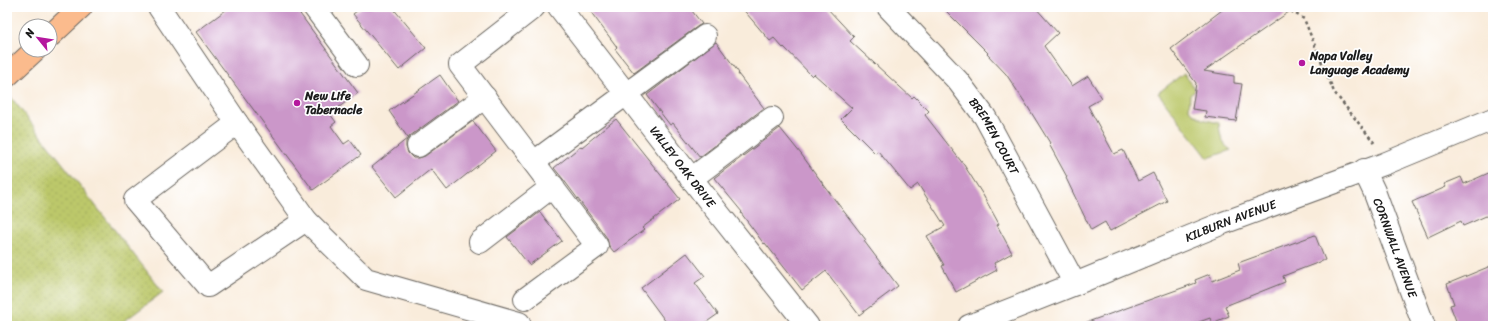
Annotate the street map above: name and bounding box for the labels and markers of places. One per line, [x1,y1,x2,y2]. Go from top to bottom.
place label: Napa Valley Language Academy [1309,45,1410,81]
marker: Napa Valley Language Academy [1297,58,1307,68]
place label: New Life Tabernacle [304,85,363,121]
marker: New Life Tabernacle [292,98,302,108]

